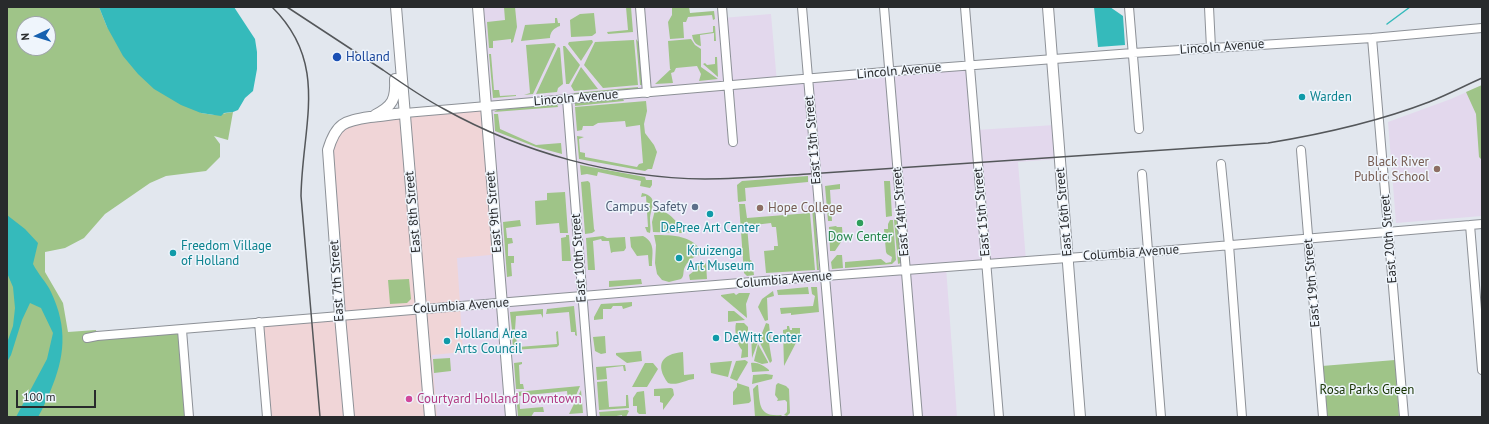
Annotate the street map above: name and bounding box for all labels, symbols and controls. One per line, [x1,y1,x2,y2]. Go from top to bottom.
north arrow [16,16,56,56]
text: N [18,33,32,41]
street label: Lincoln Avenue [1179,36,1265,58]
place label: Holland [346,49,390,65]
marker: Holland [331,51,343,63]
street label: Lincoln Avenue [856,60,942,82]
street label: Lincoln Avenue [533,87,619,109]
place label: Warden [1310,89,1352,105]
marker: Warden [1297,92,1307,102]
street label: East 13th Street [801,95,825,185]
place label: Black River Public School [1354,154,1429,185]
marker: Black River Public School [1432,164,1442,174]
street label: East 14th Street [889,167,913,257]
street label: East 15th Street [970,167,994,257]
street label: East 16th Street [1052,167,1076,257]
street label: East 8th Street [402,170,424,254]
street label: East 9th Street [483,170,505,254]
street label: East 20th Street [1377,194,1401,284]
place label: Campus Safety [605,199,687,215]
place label: Hope College [768,200,842,216]
marker: Campus Safety [690,202,700,212]
marker: Hope College [755,203,765,213]
marker: DePree Art Center [705,209,715,219]
street label: East 10th Street [568,213,590,303]
marker: Dow Center [855,218,865,228]
place label: DePree Art Center [660,220,760,236]
place label: Dow Center [828,229,892,245]
place label: Freedom Village of Holland [181,238,272,269]
street label: East 19th Street [1300,238,1324,328]
street label: East 7th Street [326,240,348,322]
street label: Columbia Avenue [1082,242,1180,264]
place label: Kruizenga Art Museum [687,243,754,274]
marker: Freedom Village of Holland [168,248,178,258]
marker: Kruizenga Art Museum [674,253,684,263]
street label: Columbia Avenue [735,268,833,292]
street label: Columbia Avenue [412,295,510,317]
place label: Holland Area Arts Council [455,326,527,357]
place label: DeWitt Center [724,330,802,346]
marker: DeWitt Center [711,333,721,343]
marker: Holland Area Arts Council [442,336,452,346]
scale bar [18,382,98,408]
park label: Rosa Parks Green [1320,382,1414,398]
text: 100 m [23,389,56,404]
place label: Courtyard Holland Downtown [417,391,582,407]
marker: Courtyard Holland Downtown [404,394,414,404]

